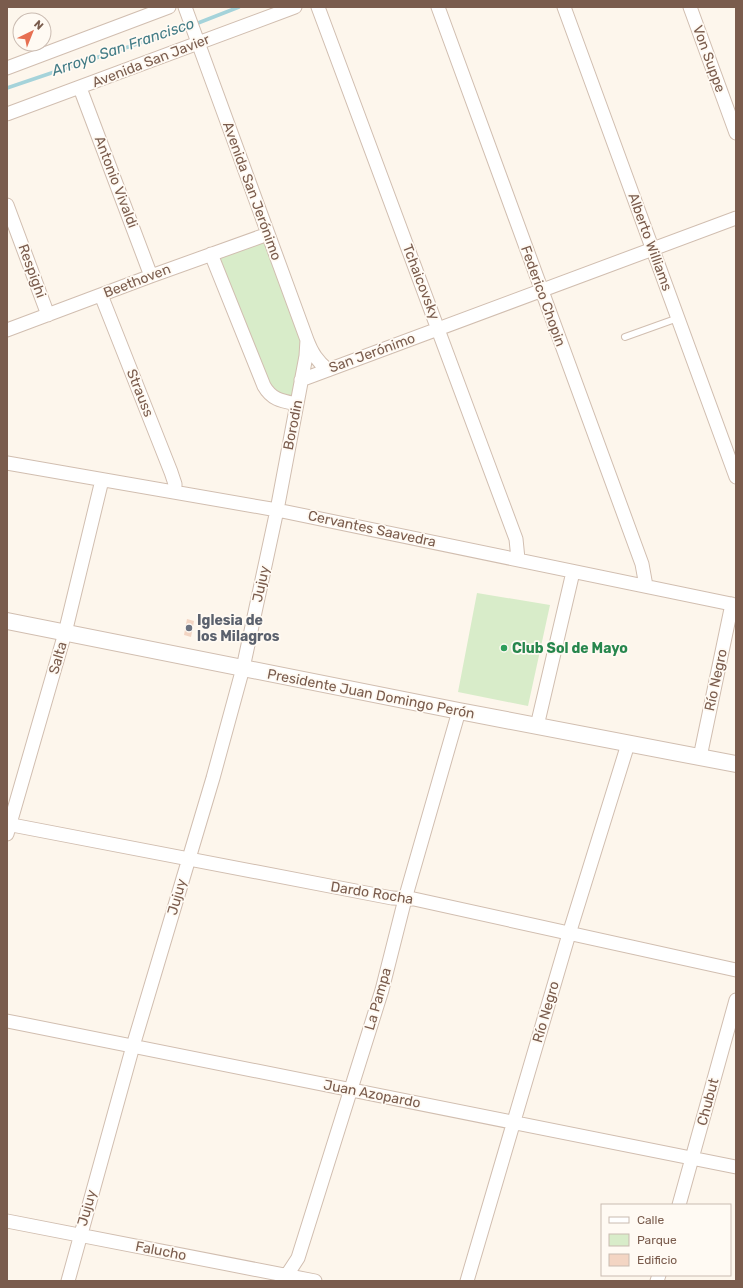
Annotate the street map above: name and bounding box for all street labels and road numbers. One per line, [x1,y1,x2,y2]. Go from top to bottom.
street label: Von Suppe [689,23,729,95]
street label: Avenida San Javier [90,30,213,91]
street label: Avenida San Jerónimo [219,119,285,263]
street label: Antonio Vivaldi [91,134,141,230]
street label: Alberto Williams [624,191,676,293]
street label: Respighi [14,242,50,300]
street label: Tchaicovsky [399,242,443,322]
street label: Federico Chopin [517,243,569,349]
street label: Beethoven [101,260,173,302]
street label: San Jerónimo [327,330,417,376]
street label: Strauss [123,367,157,419]
street label: Borodin [280,398,306,452]
street label: Cervantes Saavedra [306,507,438,551]
street label: Jujuy [249,564,273,604]
street label: Salta [45,640,71,676]
street label: Río Negro [701,647,731,713]
street label: Presidente Juan Domingo Perón [266,666,476,722]
street label: Jujuy [164,877,190,917]
street label: Dardo Rocha [329,878,415,908]
street label: La Pampa [361,966,395,1032]
street label: Río Negro [529,979,563,1045]
street label: Juan Azopardo [322,1076,422,1112]
street label: Chubut [694,1076,723,1128]
street label: Jujuy [74,1188,100,1228]
street label: Falucho [134,1238,188,1264]

